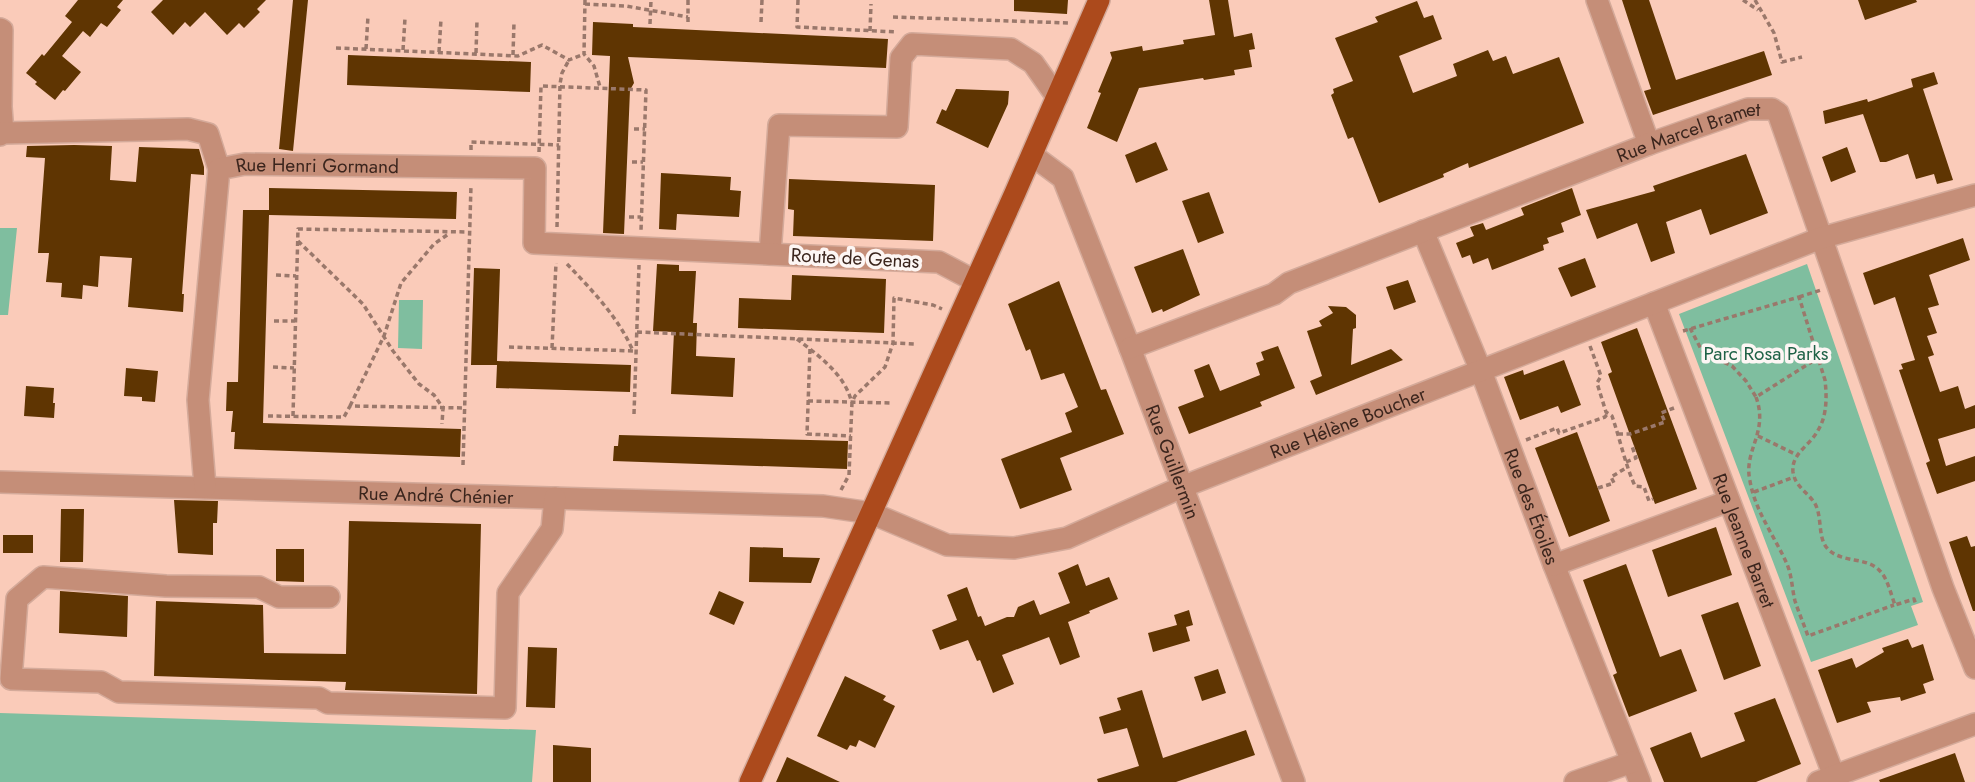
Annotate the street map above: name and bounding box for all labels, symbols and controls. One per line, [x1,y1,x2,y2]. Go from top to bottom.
street label: Rue Marcel Bramet [1612,96,1761,169]
street label: Rue Henri Gormand [233,150,399,180]
street label: Route de Genas [790,241,920,275]
park label: Parc Rosa Parks [1703,340,1829,367]
street label: Rue Hélène Boucher [1266,380,1430,465]
street label: Rue Guillermin [1139,401,1207,523]
street label: Rue des Étoiles [1498,444,1566,569]
street label: Rue Jeanne Barret [1706,469,1782,612]
street label: Rue André Chénier [358,479,514,510]

